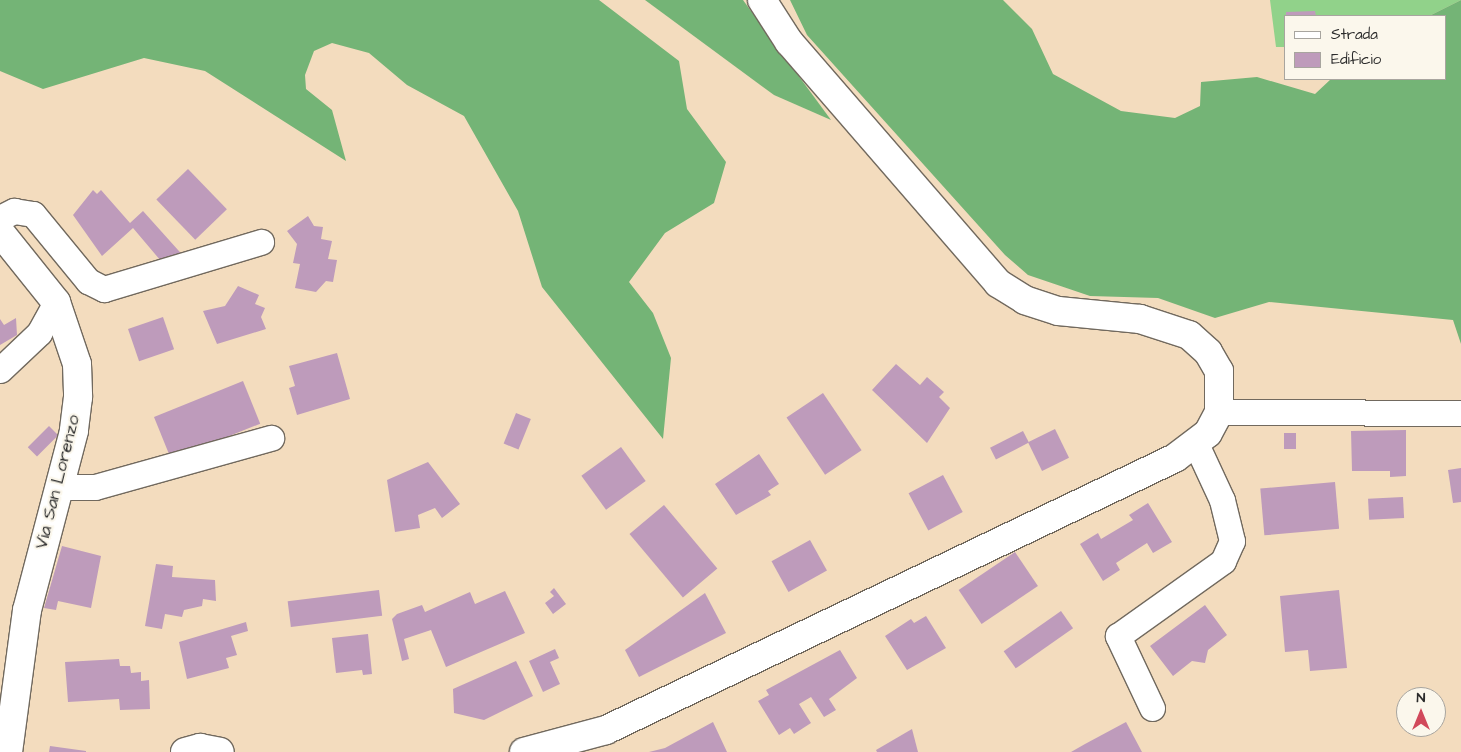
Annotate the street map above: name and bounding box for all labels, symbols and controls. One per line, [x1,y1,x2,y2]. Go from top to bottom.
legend [1284,15,1446,80]
text: Strada [1331,24,1378,45]
text: Edificio [1331,49,1381,70]
street label: Via San Lorenzo [31,413,85,551]
north arrow [1396,687,1446,737]
text: N [1417,688,1425,708]

